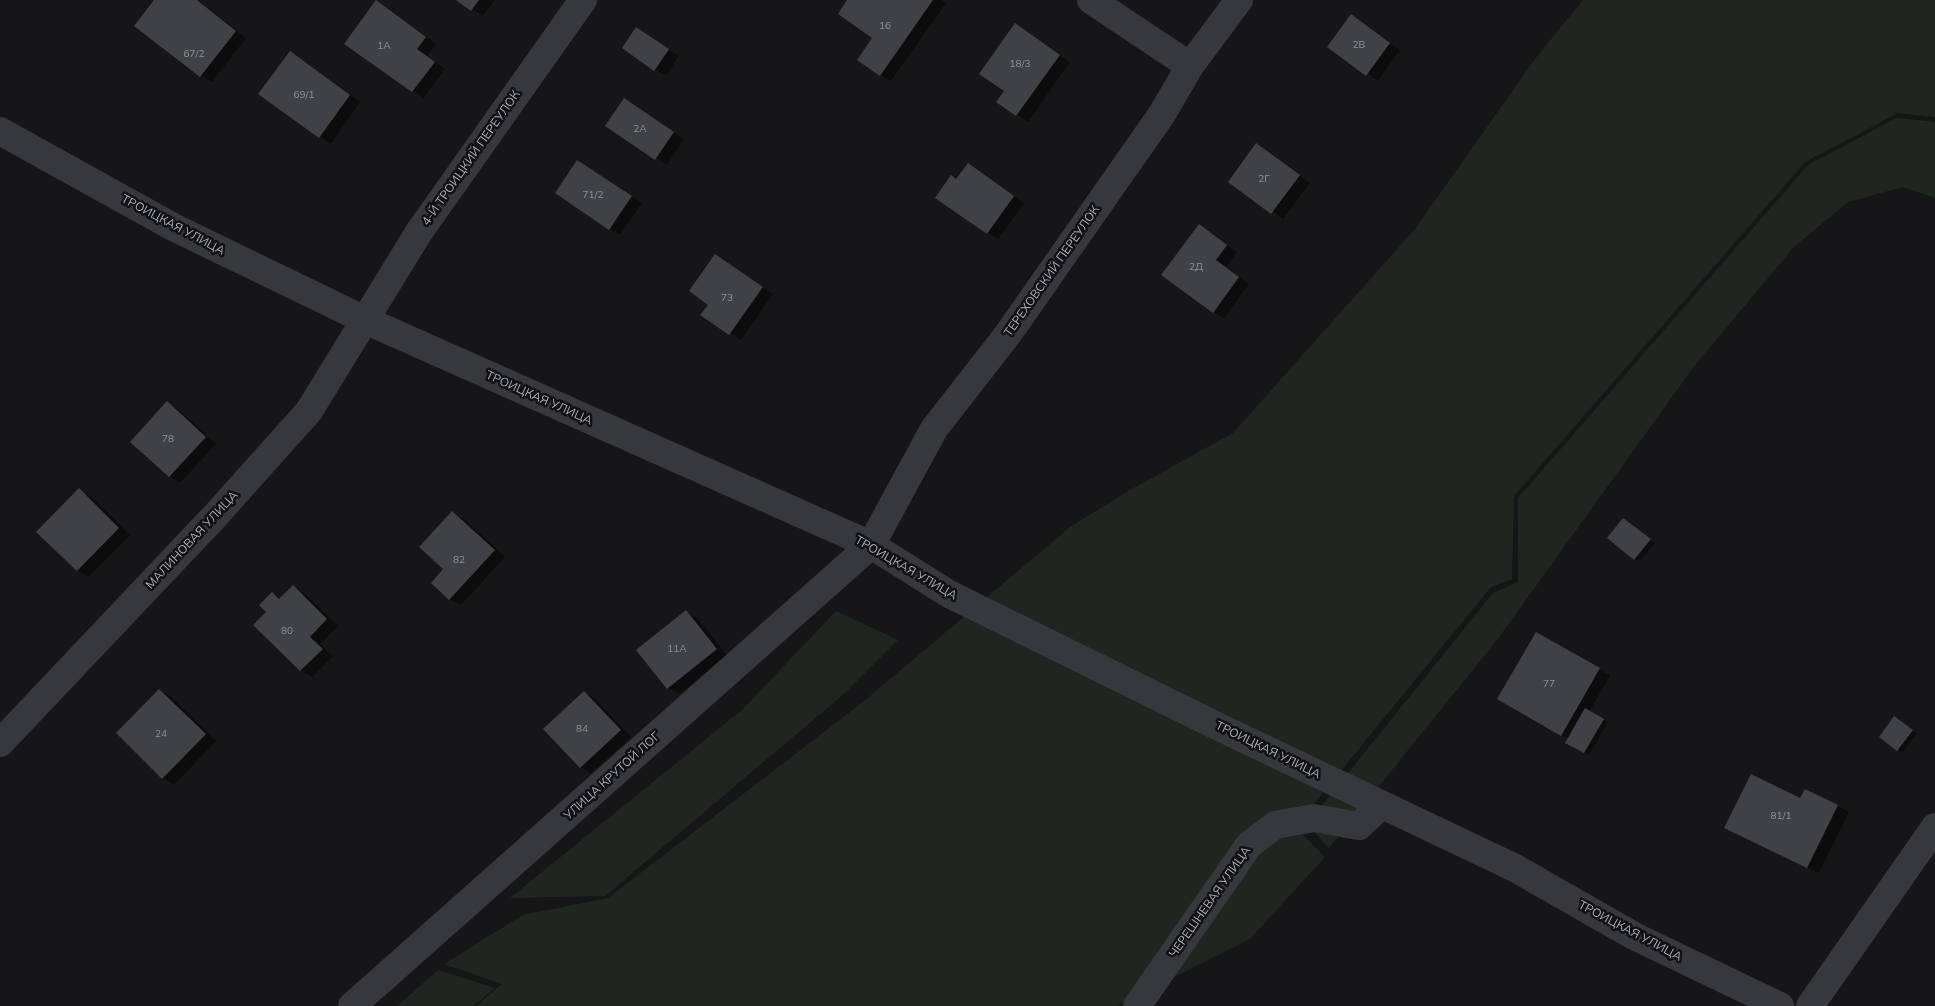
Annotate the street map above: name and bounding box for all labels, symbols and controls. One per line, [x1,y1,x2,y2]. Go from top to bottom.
house number: 16 [879,20,891,32]
house number: 2В [1353,39,1365,51]
house number: 1А [377,40,391,52]
house number: 67/2 [184,48,204,60]
house number: 18/3 [1010,58,1030,70]
street label: 4-Й ТРОИЦКИЙ ПЕРЕУЛОК [419,88,523,228]
house number: 69/1 [294,89,314,101]
house number: 2А [633,123,647,135]
house number: 2Г [1258,173,1270,185]
house number: 71/2 [583,189,603,201]
street label: ТРОИЦКАЯ УЛИЦА [119,192,227,258]
street label: ТЕРЕХОВСКИЙ ПЕРЕУЛОК [1001,203,1103,339]
house number: 2Д [1189,261,1203,273]
house number: 73 [721,292,733,304]
street label: ТРОИЦКАЯ УЛИЦА [483,368,595,428]
house number: 78 [162,433,174,445]
street label: МАЛИНОВАЯ УЛИЦА [143,488,241,592]
street label: ТРОИЦКАЯ УЛИЦА [853,533,959,603]
house number: 82 [453,554,465,566]
house number: 80 [281,625,293,637]
house number: 11А [667,643,687,655]
house number: 77 [1543,678,1555,690]
street label: ТРОИЦКАЯ УЛИЦА [1213,718,1323,782]
house number: 84 [576,723,588,735]
house number: 24 [155,728,167,740]
street label: УЛИЦА КРУТОЙ ЛОГ [561,729,663,823]
house number: 81/1 [1771,810,1791,822]
street label: ЧЕРЕШНЕВАЯ УЛИЦА [1166,844,1254,960]
street label: ТРОИЦКАЯ УЛИЦА [1576,898,1684,964]

